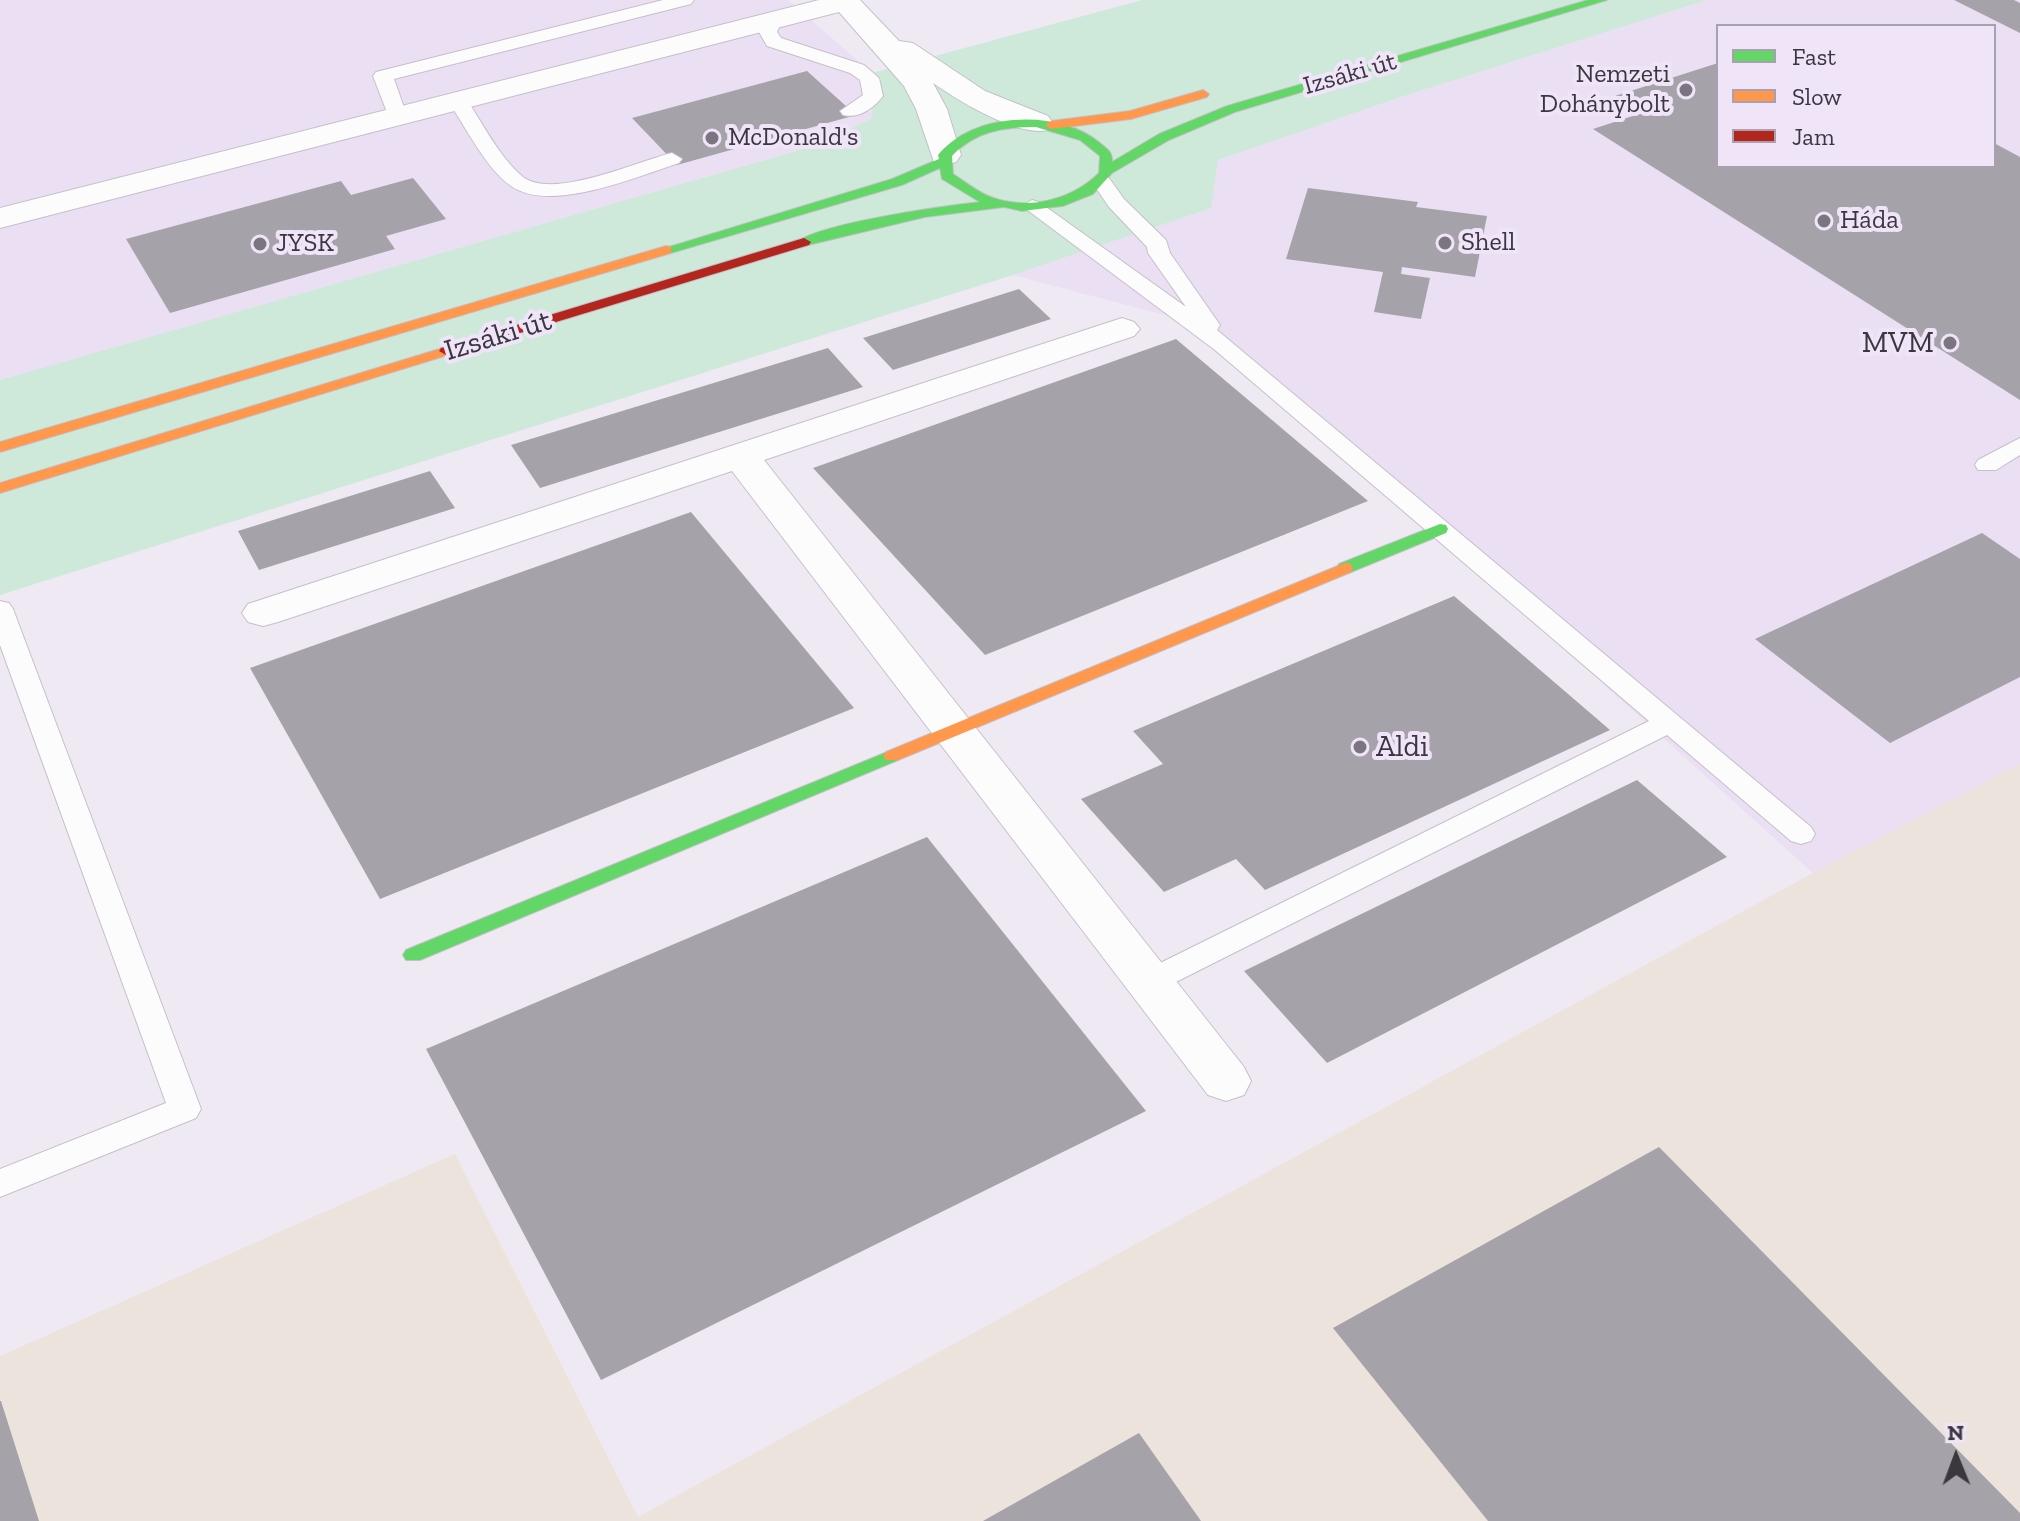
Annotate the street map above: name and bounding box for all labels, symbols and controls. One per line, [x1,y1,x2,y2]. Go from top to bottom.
legend [1716,24,1996,168]
text: Fast [1792,42,1836,71]
street label: Izsáki út [1300,46,1400,102]
place label: Nemzeti Dohánybolt [1540,59,1670,120]
marker: Nemzeti Dohánybolt [1677,81,1695,99]
text: Slow [1792,82,1842,111]
place label: McDonald's [728,122,858,154]
text: Jam [1792,122,1835,151]
marker: McDonald's [703,129,721,147]
place label: Háda [1840,205,1899,237]
marker: Háda [1815,212,1833,230]
place label: Shell [1461,227,1515,259]
place label: JYSK [276,228,334,260]
marker: Shell [1436,234,1454,252]
marker: JYSK [251,235,269,253]
street label: Izsáki út [440,303,556,369]
place label: MVM [1862,325,1934,361]
marker: MVM [1941,334,1959,352]
place label: Aldi [1376,729,1428,765]
marker: Aldi [1351,738,1369,756]
north arrow [1916,1417,1996,1497]
text: N [1947,1419,1964,1446]

